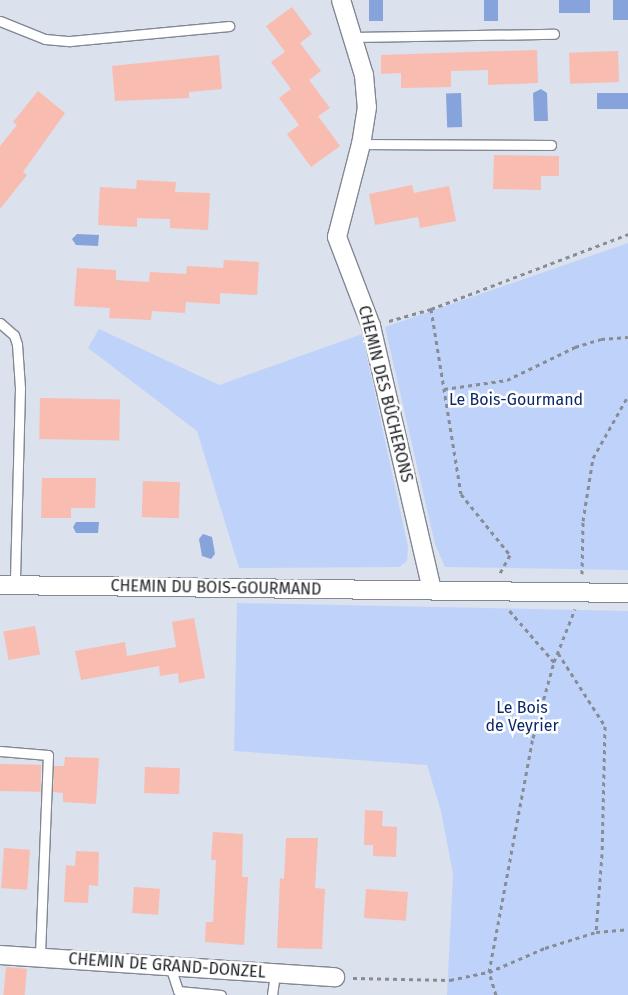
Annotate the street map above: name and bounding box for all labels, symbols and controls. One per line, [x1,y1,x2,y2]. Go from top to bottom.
street label: CHEMIN DES BÛCHERONS [354,304,416,484]
park label: Le Bois-Gourmand [449,390,583,410]
street label: CHEMIN DU BOIS-GOURMAND [110,577,322,599]
park label: Le Bois de Veyrier [485,698,559,736]
street label: CHEMIN DE GRAND-DONZEL [68,950,266,982]

